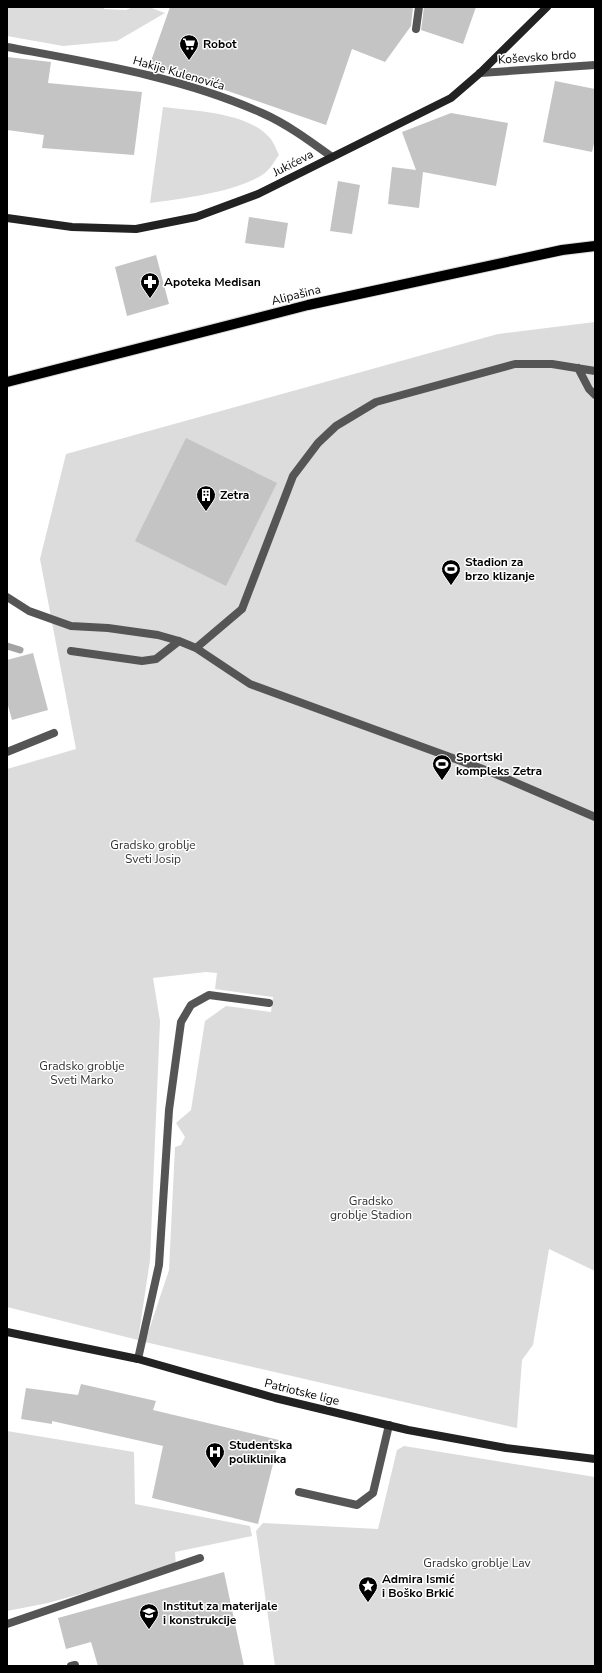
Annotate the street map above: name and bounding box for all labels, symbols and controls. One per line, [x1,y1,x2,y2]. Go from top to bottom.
supermarket icon: Robot [178,33,200,61]
place label: Robot [203,36,237,52]
street label: Koševsko brdo [497,46,577,68]
street label: Hakije Kulenovića [131,52,227,94]
street label: Jukićeva [269,146,316,180]
pharmacy icon: Apoteka Medisan [139,271,161,299]
place label: Apoteka Medisan [164,274,261,290]
street label: Alipašina [270,281,322,309]
building icon: Zetra [195,484,217,512]
place label: Zetra [220,487,249,503]
place label: Stadion za brzo klizanje [465,554,535,584]
sports icon: Stadion za brzo klizanje [440,558,462,586]
place label: Sportski kompleks Zetra [456,749,542,779]
sports icon: Sportski kompleks Zetra [431,753,453,781]
park label: Gradsko groblje Sveti Josip [110,837,196,867]
park label: Gradsko groblje Sveti Marko [39,1058,125,1088]
park label: Gradsko groblje Stadion [330,1193,412,1223]
street label: Patriotske lige [263,1375,341,1409]
place label: Studentska poliklinika [229,1437,292,1467]
hospital icon: Studentska poliklinika [204,1441,226,1469]
park label: Gradsko groblje Lav [423,1555,532,1571]
place label: Admira Ismić i Boško Brkić [382,1571,455,1601]
place icon: Admira Ismić i Boško Brkić [357,1575,379,1603]
place label: Institut za materijale i konstrukcije [163,1598,278,1628]
school or university icon: Institut za materijale i konstrukcije [138,1602,160,1630]

